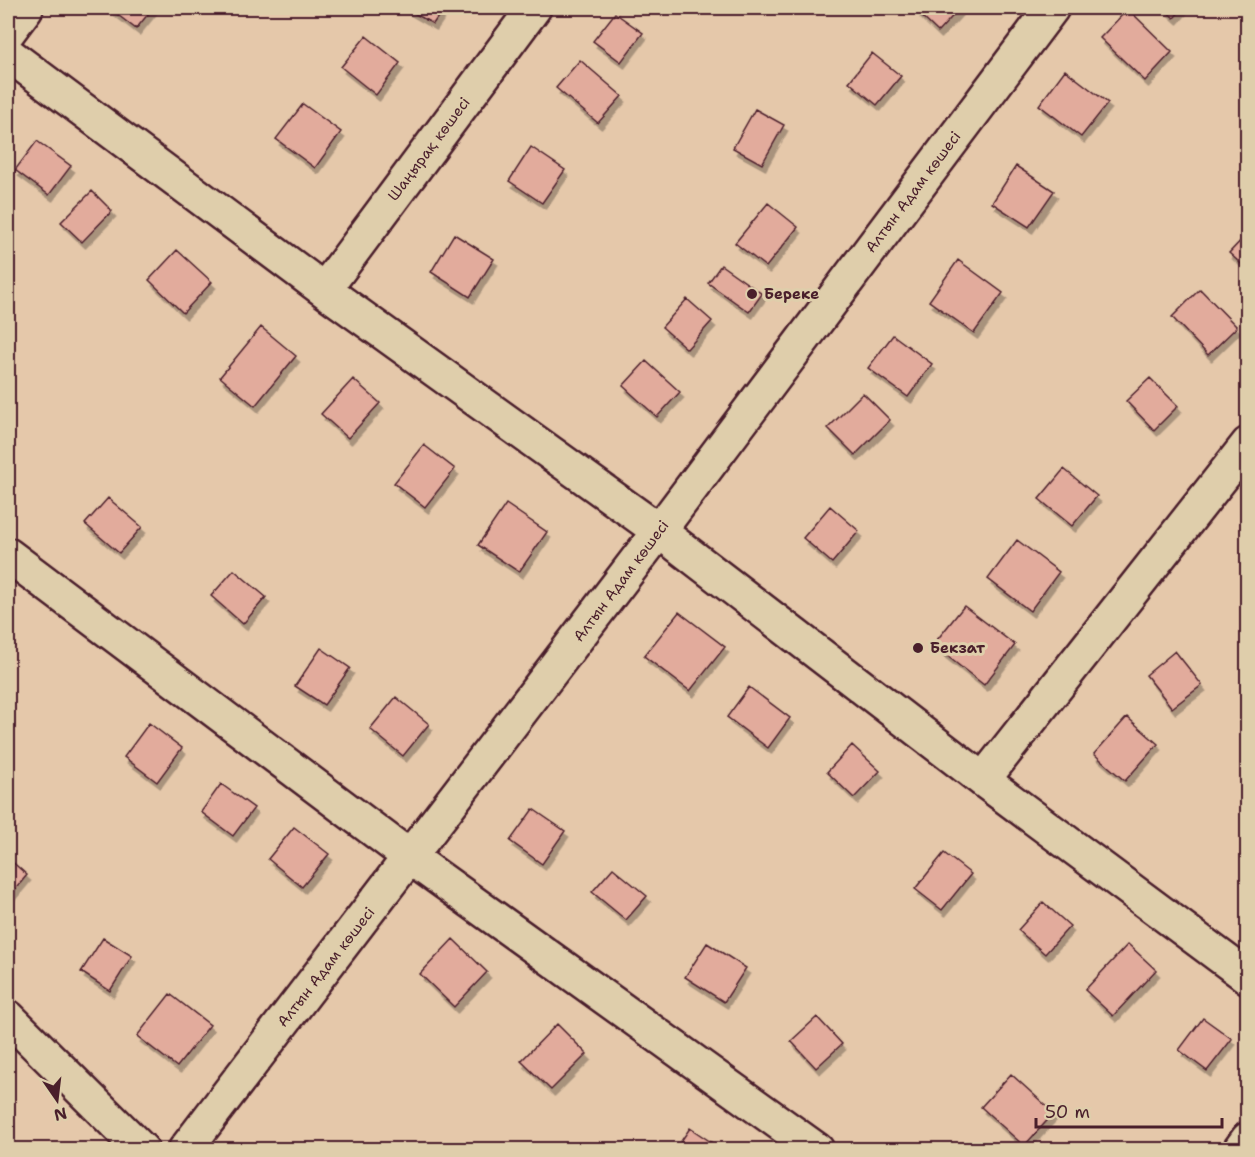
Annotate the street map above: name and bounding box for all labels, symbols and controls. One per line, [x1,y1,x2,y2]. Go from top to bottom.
street label: Шаңырақ көшесі [383,93,475,205]
street label: Алтын Адам көшесі [861,127,965,257]
place label: Береке [764,284,819,304]
marker: Береке [745,287,759,301]
street label: Алтын Адам көшесі [569,516,673,646]
place label: Бекзат [930,638,985,658]
marker: Бекзат [911,641,925,655]
street label: Алтын Адам көшесі [273,903,379,1031]
north arrow [27,1070,87,1130]
scale bar [1036,1091,1222,1129]
text: 50 m [1045,1100,1090,1124]
text: N [52,1102,69,1126]

